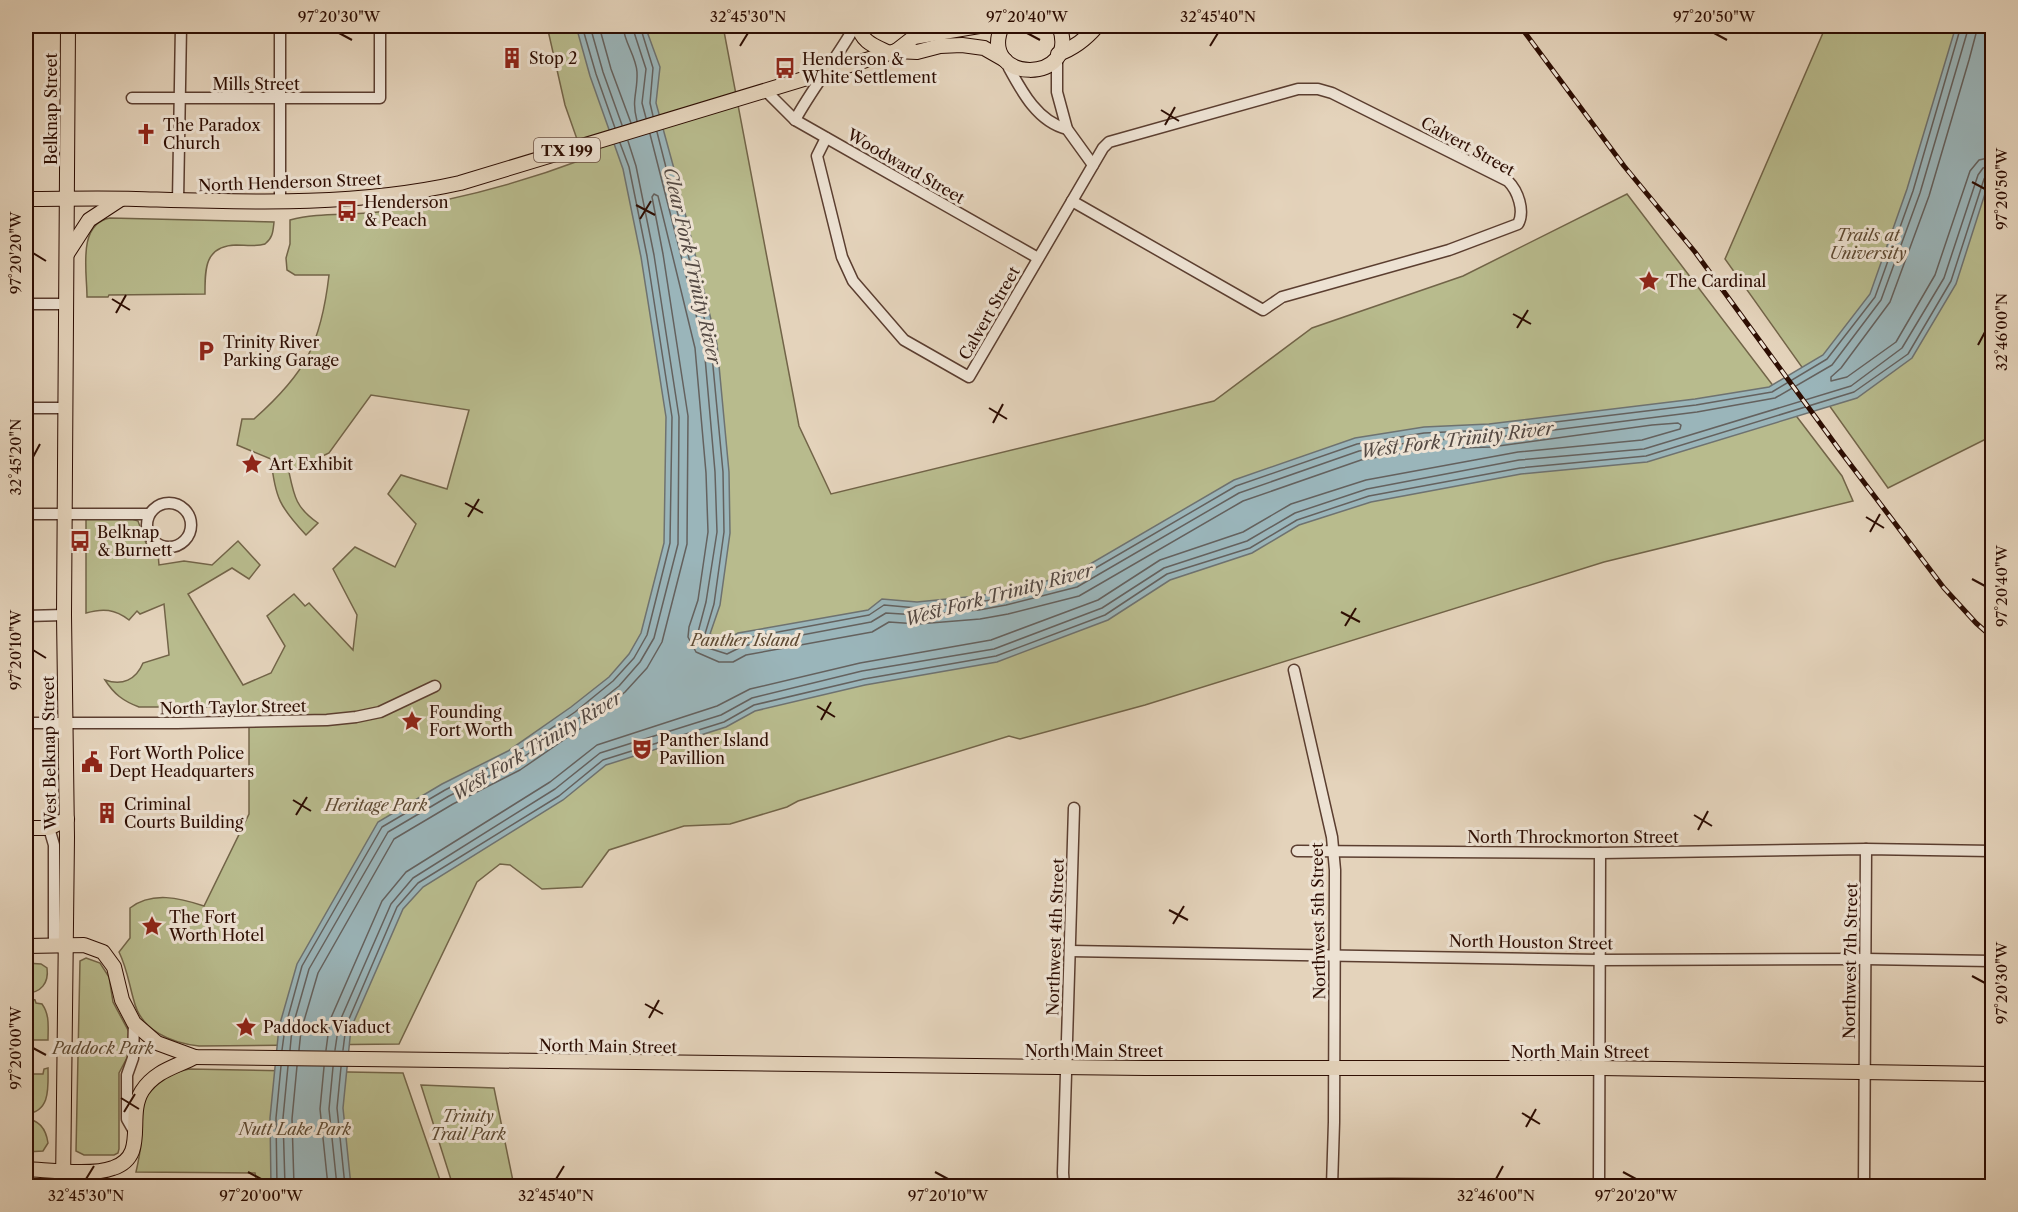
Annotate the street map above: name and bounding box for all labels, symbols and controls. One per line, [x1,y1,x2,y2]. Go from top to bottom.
text: 97°20'30"W [298,7,381,26]
text: 32°45'30"N [710,7,786,26]
text: 97°20'40"W [986,7,1069,26]
text: 32°45'40"N [1180,7,1256,26]
text: 97°20'50"W [1673,7,1756,26]
building icon: Stop 2 [500,46,524,70]
place label: Stop 2 [529,48,577,68]
place label: Henderson & White Settlement [801,49,937,87]
street label: Belknap Street [41,53,61,165]
bus stop icon: Henderson & White Settlement [773,56,797,80]
street label: Mills Street [212,74,300,94]
street label: Calvert Street [1417,112,1519,180]
place label: The Paradox Church [163,115,261,153]
church icon: The Paradox Church [134,122,158,146]
street label: Woodward Street [843,124,969,208]
road number: TX 199 [534,138,600,162]
text: 97°20'50"W [1992,147,2011,230]
water label: Clear Fork Trinity River [659,165,726,368]
street label: North Henderson Street [198,169,382,195]
place label: Henderson & Peach [364,192,449,230]
bus stop icon: Henderson & Peach [335,199,359,223]
text: 97°20'20"W [6,211,25,294]
park label: Trails at University [1830,225,1906,263]
street label: Calvert Street [954,262,1024,363]
place icon: The Cardinal [1637,269,1661,293]
place label: The Cardinal [1666,271,1767,291]
text: 32°46'00"N [1992,293,2011,371]
place label: Trinity River Parking Garage [223,332,339,370]
parking icon: Trinity River Parking Garage [194,339,218,363]
water label: West Fork Trinity River [1359,417,1556,463]
text: 32°45'20"N [6,419,25,495]
place icon: Art Exhibit [240,452,264,476]
place label: Art Exhibit [268,454,353,474]
place label: Belknap & Burnett [97,522,173,560]
bus stop icon: Belknap & Burnett [68,529,92,553]
text: 97°20'40"W [1992,544,2011,627]
water label: West Fork Trinity River [902,559,1097,631]
text: 97°20'10"W [6,609,25,690]
park label: Panther Island [689,630,801,650]
street label: West Belknap Street [38,676,60,831]
water label: West Fork Trinity River [448,686,627,805]
street label: North Taylor Street [159,696,307,718]
place label: Founding Fort Worth [429,702,513,740]
place icon: Founding Fort Worth [400,709,424,733]
place label: Panther Island Pavillion [659,730,769,768]
theatre icon: Panther Island Pavillion [630,737,654,761]
place label: Fort Worth Police Dept Headquarters [109,743,254,781]
public building icon: Fort Worth Police Dept Headquarters [80,750,104,774]
place label: Criminal Courts Building [124,794,244,832]
park label: Heritage Park [323,795,428,815]
building icon: Criminal Courts Building [95,801,119,825]
street label: North Throckmorton Street [1467,827,1679,847]
street label: Northwest 5th Street [1307,842,1329,1000]
street label: Northwest 4th Street [1042,858,1068,1016]
street label: Northwest 7th Street [1839,882,1861,1039]
place label: The Fort Worth Hotel [168,907,264,945]
place icon: The Fort Worth Hotel [140,914,164,938]
street label: North Houston Street [1449,931,1614,953]
text: 97°20'30"W [1992,941,2011,1024]
text: 97°20'00"W [6,1006,25,1090]
place icon: Paddock Viaduct [234,1015,258,1039]
place label: Paddock Viaduct [263,1017,391,1037]
street label: North Main Street [539,1035,678,1057]
park label: Paddock Park [50,1038,154,1058]
street label: North Main Street [1025,1041,1163,1061]
street label: North Main Street [1511,1042,1649,1062]
park label: Trinity Trail Park [430,1106,507,1144]
park label: Nutt Lake Park [237,1119,352,1139]
text: 32°45'30"N [48,1186,124,1205]
text: 97°20'00"W [219,1186,303,1205]
text: 32°45'40"N [518,1186,594,1205]
text: 97°20'10"W [908,1186,989,1205]
text: 32°46'00"N [1457,1186,1535,1205]
text: 97°20'20"W [1595,1186,1678,1205]

